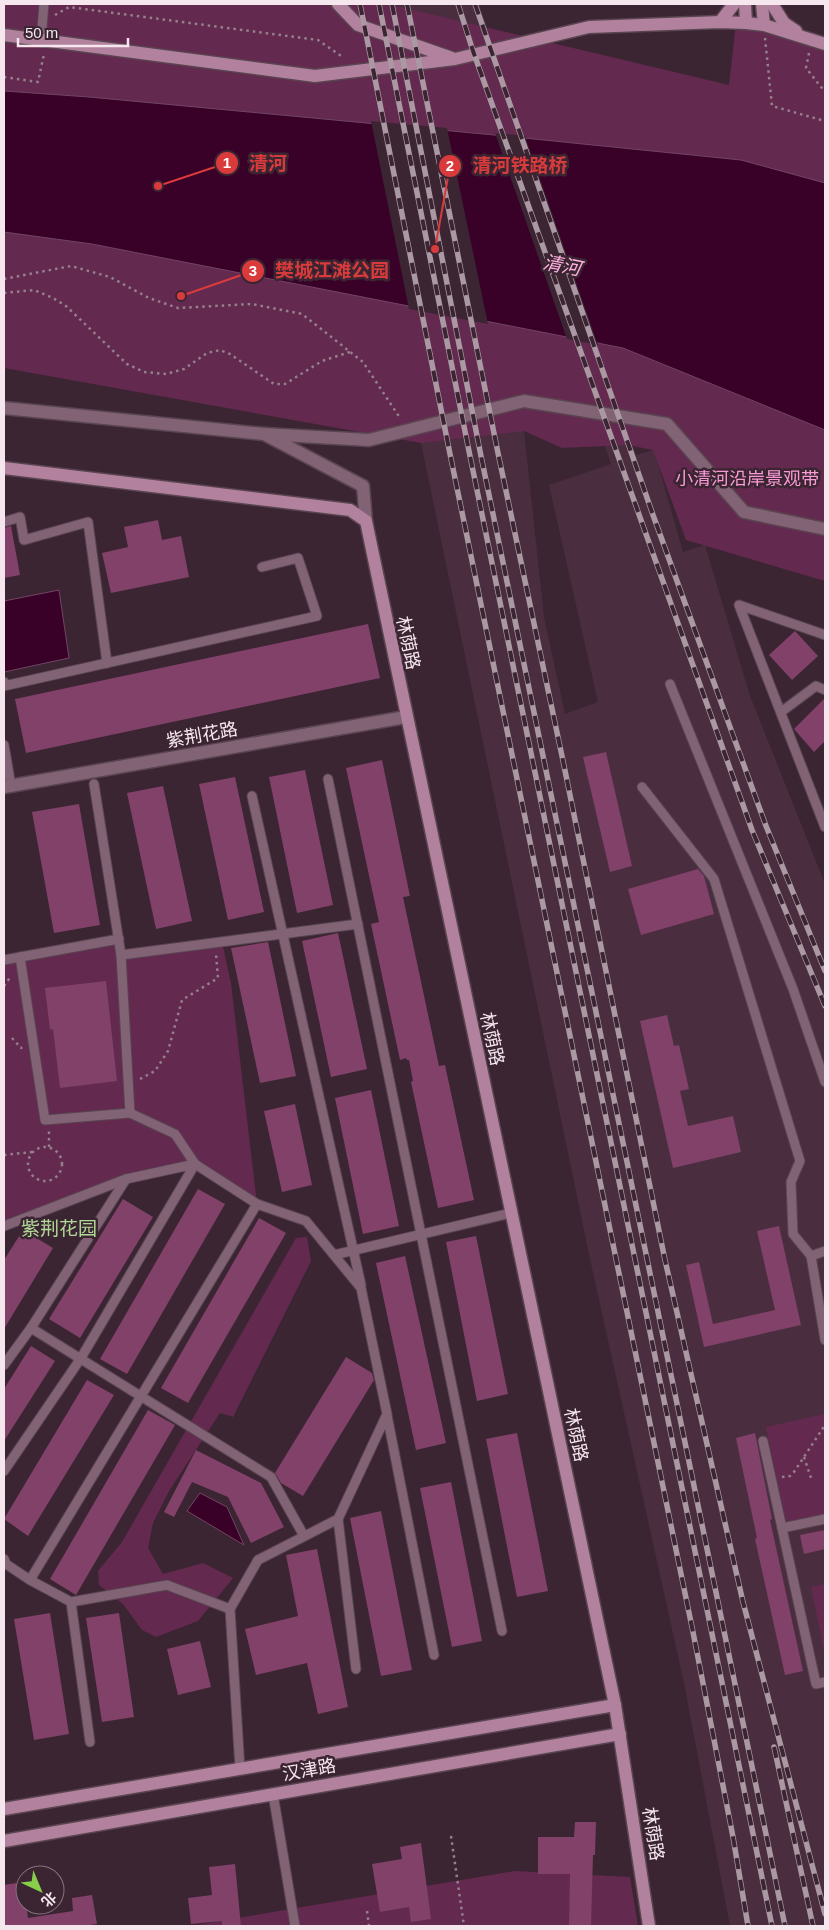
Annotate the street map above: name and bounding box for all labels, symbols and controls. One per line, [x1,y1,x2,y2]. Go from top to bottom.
scale bar [18,15,128,47]
text: 50 m [25,24,58,41]
callout: 清河 [214,146,297,180]
callout: 清河铁路桥 [437,149,577,183]
text: 清河 [249,153,287,174]
text: 1 [223,154,231,171]
text: 清河铁路桥 [472,155,568,176]
text: 2 [446,157,454,174]
water label: 清河 [541,252,586,280]
callout: 樊城江滩公园 [240,254,399,288]
text: 樊城江滩公园 [275,260,389,281]
text: 3 [249,262,257,279]
park label: 小清河沿岸景观带 [675,469,819,489]
street label: 林荫路 [393,615,423,671]
street label: 紫荆花路 [165,719,239,751]
street label: 林荫路 [477,1011,507,1067]
district label: 紫荆花园 [21,1218,97,1239]
street label: 林荫路 [561,1407,591,1463]
street label: 汉津路 [281,1755,337,1785]
street label: 林荫路 [639,1806,667,1862]
north arrow [15,1865,65,1915]
text: 北 [38,1889,60,1910]

